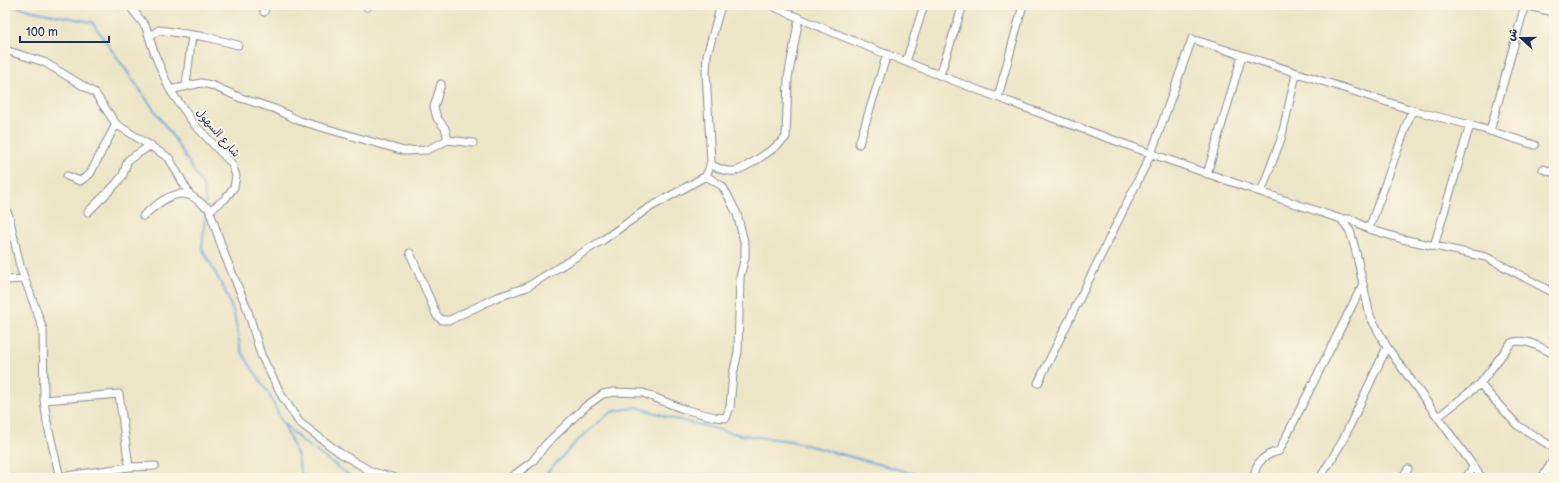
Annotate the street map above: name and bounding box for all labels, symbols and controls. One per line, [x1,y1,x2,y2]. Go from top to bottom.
scale bar [20,18,109,44]
north arrow [1501,18,1541,58]
text: 100 m [26,25,58,40]
text: ش [1504,27,1520,43]
street label: شارع السهول [192,106,243,161]

